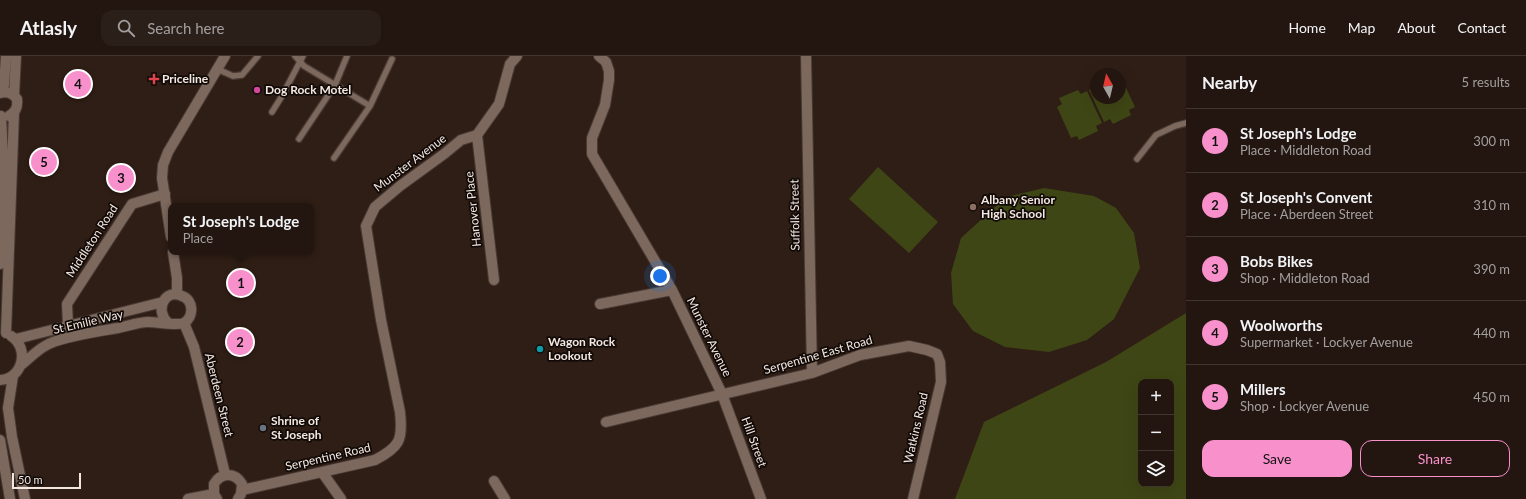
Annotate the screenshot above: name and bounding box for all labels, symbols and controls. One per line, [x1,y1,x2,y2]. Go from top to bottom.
search box [101,10,381,46]
text: Atlasly [20,16,77,39]
icon: search [115,17,137,39]
text: Search here [147,19,225,37]
text: Home [1288,19,1326,36]
text: Map [1348,19,1375,36]
text: About [1397,19,1435,36]
text: Contact [1457,19,1506,36]
north arrow [1090,68,1126,104]
pin: 4 [65,69,91,99]
place label: Priceline [162,71,209,86]
text: Nearby [1202,72,1257,93]
marker: Priceline [149,74,159,84]
text: 5 results [1462,74,1510,90]
place label: Dog Rock Motel [265,82,351,97]
marker: Dog Rock Motel [252,85,262,95]
text: St Joseph's Lodge [1240,124,1356,142]
street label: Munster Avenue [371,131,449,195]
text: 1 [1211,133,1219,149]
text: 300 m [1473,133,1510,149]
text: Place · Middleton Road [1240,142,1371,158]
pin: 5 [31,147,57,177]
pin: 3 [108,163,134,193]
street label: Hanover Place [461,171,484,248]
street label: Suffolk Street [786,179,803,251]
text: St Joseph's Convent [1240,188,1372,206]
place label: Albany Senior High School [980,192,1055,221]
text: 2 [1211,197,1219,213]
text: 310 m [1473,197,1510,213]
street label: Middleton Road [62,201,121,280]
marker: Albany Senior High School [968,202,978,212]
popup [168,203,314,255]
text: Place · Aberdeen Street [1240,206,1373,222]
text: St Joseph's Lodge [183,212,299,230]
text: Place [183,230,213,246]
text: Bobs Bikes [1240,252,1313,270]
text: 3 [1211,261,1219,277]
text: 390 m [1473,261,1510,277]
your location [650,266,670,286]
pin: 1 [228,268,254,298]
text: Shop · Middleton Road [1240,270,1370,286]
street label: Munster Avenue [684,295,735,379]
street label: St Emilie Way [51,306,125,337]
text: Woolworths [1240,316,1323,334]
text: 4 [1211,325,1219,341]
text: 440 m [1473,325,1510,341]
pin: 2 [227,327,253,357]
street label: Serpentine East Road [762,332,874,377]
place label: Wagon Rock Lookout [548,334,616,363]
text: Supermarket · Lockyer Avenue [1240,334,1413,350]
marker: Wagon Rock Lookout [535,344,545,354]
street label: Aberdeen Street [202,351,237,439]
map controls [1138,379,1174,487]
button: + [1138,379,1174,415]
text: Millers [1240,380,1286,398]
text: 5 [1211,389,1219,405]
text: 450 m [1473,389,1510,405]
street label: Watkins Road [900,391,931,465]
text: Shop · Lockyer Avenue [1240,398,1369,414]
place label: Shrine of St Joseph [271,413,322,442]
street label: Hill Street [738,415,771,470]
button: − [1138,415,1174,451]
marker: Shrine of St Joseph [258,423,268,433]
street label: Serpentine Road [284,439,372,474]
button: Save [1202,440,1352,477]
button: Share [1360,440,1510,477]
button: layers [1138,451,1174,487]
scale bar [12,471,81,490]
text: 50 m [18,473,43,486]

